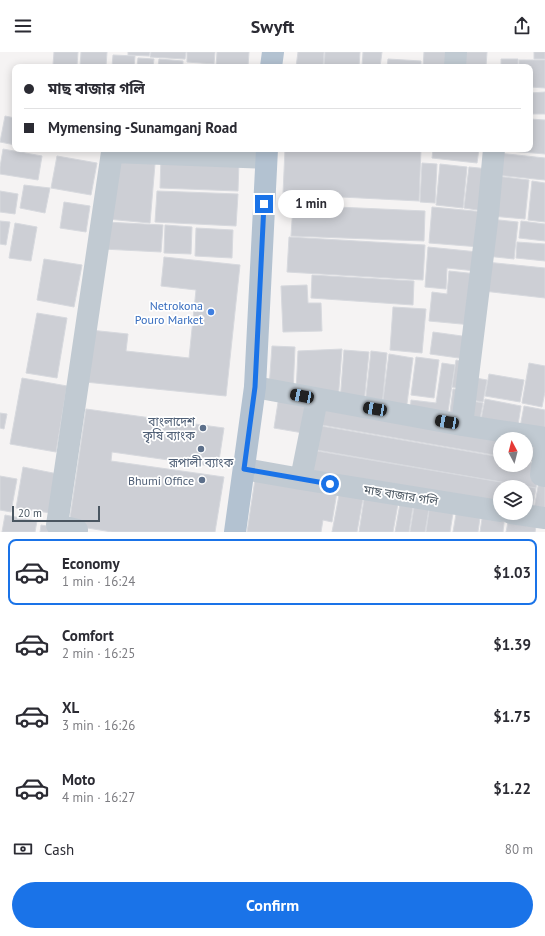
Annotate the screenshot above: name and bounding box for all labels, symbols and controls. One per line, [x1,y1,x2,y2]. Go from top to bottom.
icon: menu [12,15,34,37]
text: Swyft [251,15,294,38]
icon: share [511,15,533,37]
text: মাছ বাজার গলি [48,79,145,98]
text: Mymensing -Sunamganj Road [48,118,237,137]
callout: 1 min [278,190,344,218]
route end [255,195,273,213]
text: 1 min [295,195,327,212]
place label: Netrokona Pouro Market [135,298,203,327]
marker: Netrokona Pouro Market [206,307,216,317]
car [289,388,315,404]
car [362,401,388,417]
place label: বাংলাদেশ কৃষি ব্যাংক [142,414,196,444]
car [434,414,460,430]
marker: বাংলাদেশ কৃষি ব্যাংক [198,423,208,433]
north arrow [493,432,533,472]
map controls [493,432,533,520]
marker: রূপালী ব্যাংক [196,444,206,454]
place label: রূপালী ব্যাংক [168,455,234,470]
place label: Bhumi Office [128,473,194,488]
marker: Bhumi Office [197,475,207,485]
route start [321,475,339,493]
button: layers [493,480,533,520]
street label: মাছ বাজার গলি [362,482,439,508]
scale bar [12,504,100,523]
text: 20 m [18,506,42,520]
icon: car [14,554,50,590]
text: Economy [62,554,120,573]
text: $1.03 [493,563,531,582]
text: 1 min · 16:24 [62,573,135,590]
icon: car [14,626,50,662]
text: Comfort [62,626,114,645]
text: $1.39 [493,635,531,654]
text: 2 min · 16:25 [62,645,135,662]
icon: car [14,698,50,734]
text: XL [62,698,79,717]
text: $1.75 [493,707,531,726]
text: 3 min · 16:26 [62,717,135,734]
icon: car [14,770,50,806]
text: Moto [62,770,95,789]
text: $1.22 [493,779,531,798]
text: 4 min · 16:27 [62,789,135,806]
icon: cash [12,838,34,860]
text: Cash [44,840,74,859]
text: 80 m [505,841,533,858]
button: Confirm [12,882,533,928]

